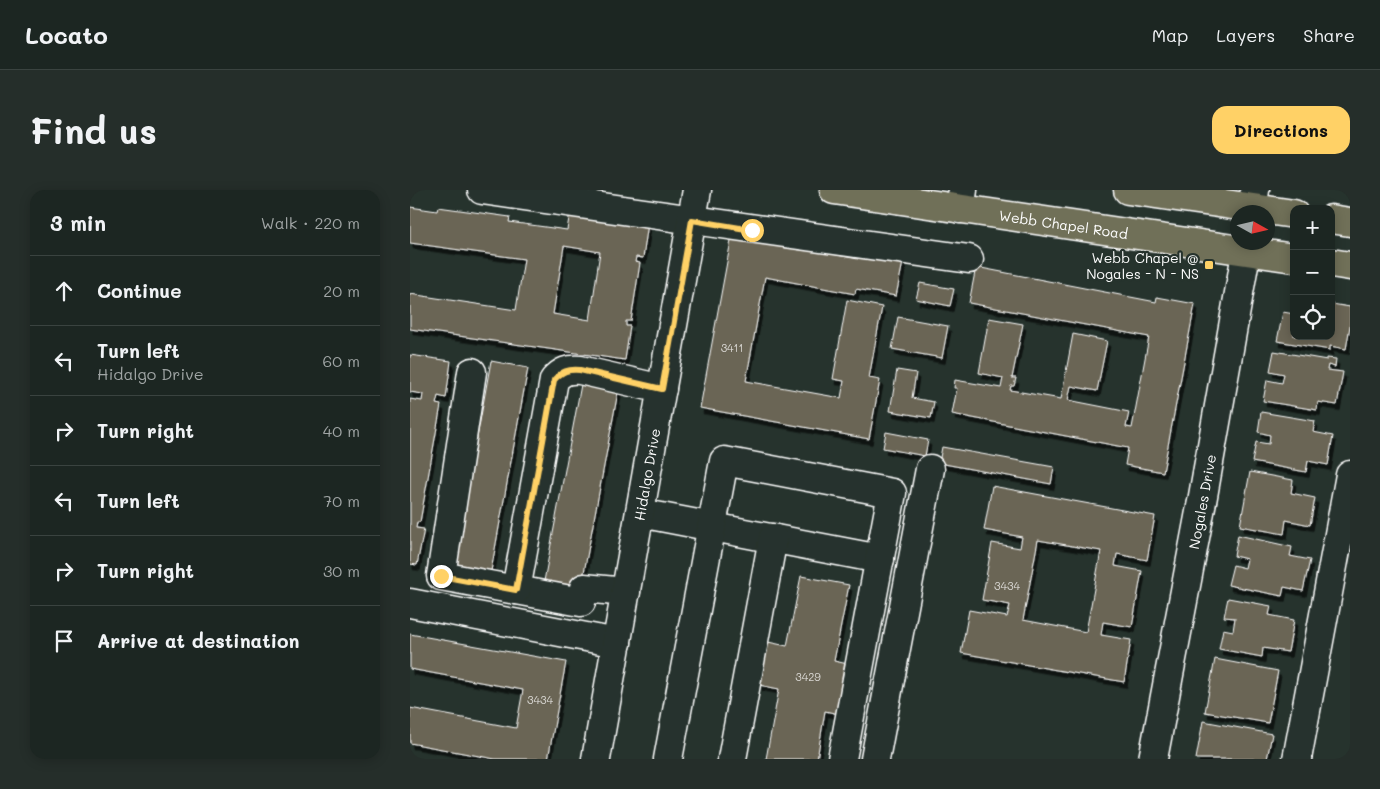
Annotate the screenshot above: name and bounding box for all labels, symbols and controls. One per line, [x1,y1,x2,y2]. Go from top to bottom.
text: Locato [25,19,108,50]
text: Map [1152,23,1188,47]
text: Layers [1216,23,1275,47]
text: Share [1303,23,1355,47]
button: Directions [1212,106,1350,154]
text: Find us [30,107,157,153]
street label: Webb Chapel Road [998,205,1129,243]
north arrow [1230,205,1275,250]
map controls [1290,205,1335,340]
button: + [1290,205,1335,250]
text: 3 min [50,209,106,236]
text: Walk · 220 m [261,212,360,233]
route start [741,219,764,242]
place label: Webb Chapel @ Nogales - N - NS [1086,248,1199,283]
button: − [1290,250,1335,295]
marker: Webb Chapel @ Nogales - N - NS [1203,259,1215,271]
icon: ahead [50,277,78,305]
text: Continue [97,278,182,303]
text: 20 m [323,280,360,301]
button: locate [1290,295,1335,340]
text: Turn left [97,338,180,363]
house number: 3411 [721,340,743,355]
icon: left [50,347,78,375]
text: 60 m [323,350,360,371]
text: Hidalgo Drive [97,363,204,384]
icon: right [50,417,78,445]
text: Turn right [97,418,194,443]
text: 40 m [323,420,360,441]
street label: Hidalgo Drive [629,427,664,522]
street label: Nogales Drive [1184,453,1220,551]
icon: left [50,487,78,515]
text: Turn left [97,488,180,513]
text: 70 m [323,490,360,511]
icon: right [50,557,78,585]
text: Turn right [97,558,194,583]
text: 30 m [323,560,360,581]
route end [430,565,453,588]
house number: 3434 [994,578,1020,593]
icon: arrive [50,627,78,655]
text: Arrive at destination [97,628,300,653]
house number: 3429 [795,669,821,684]
house number: 3434 [527,692,553,707]

